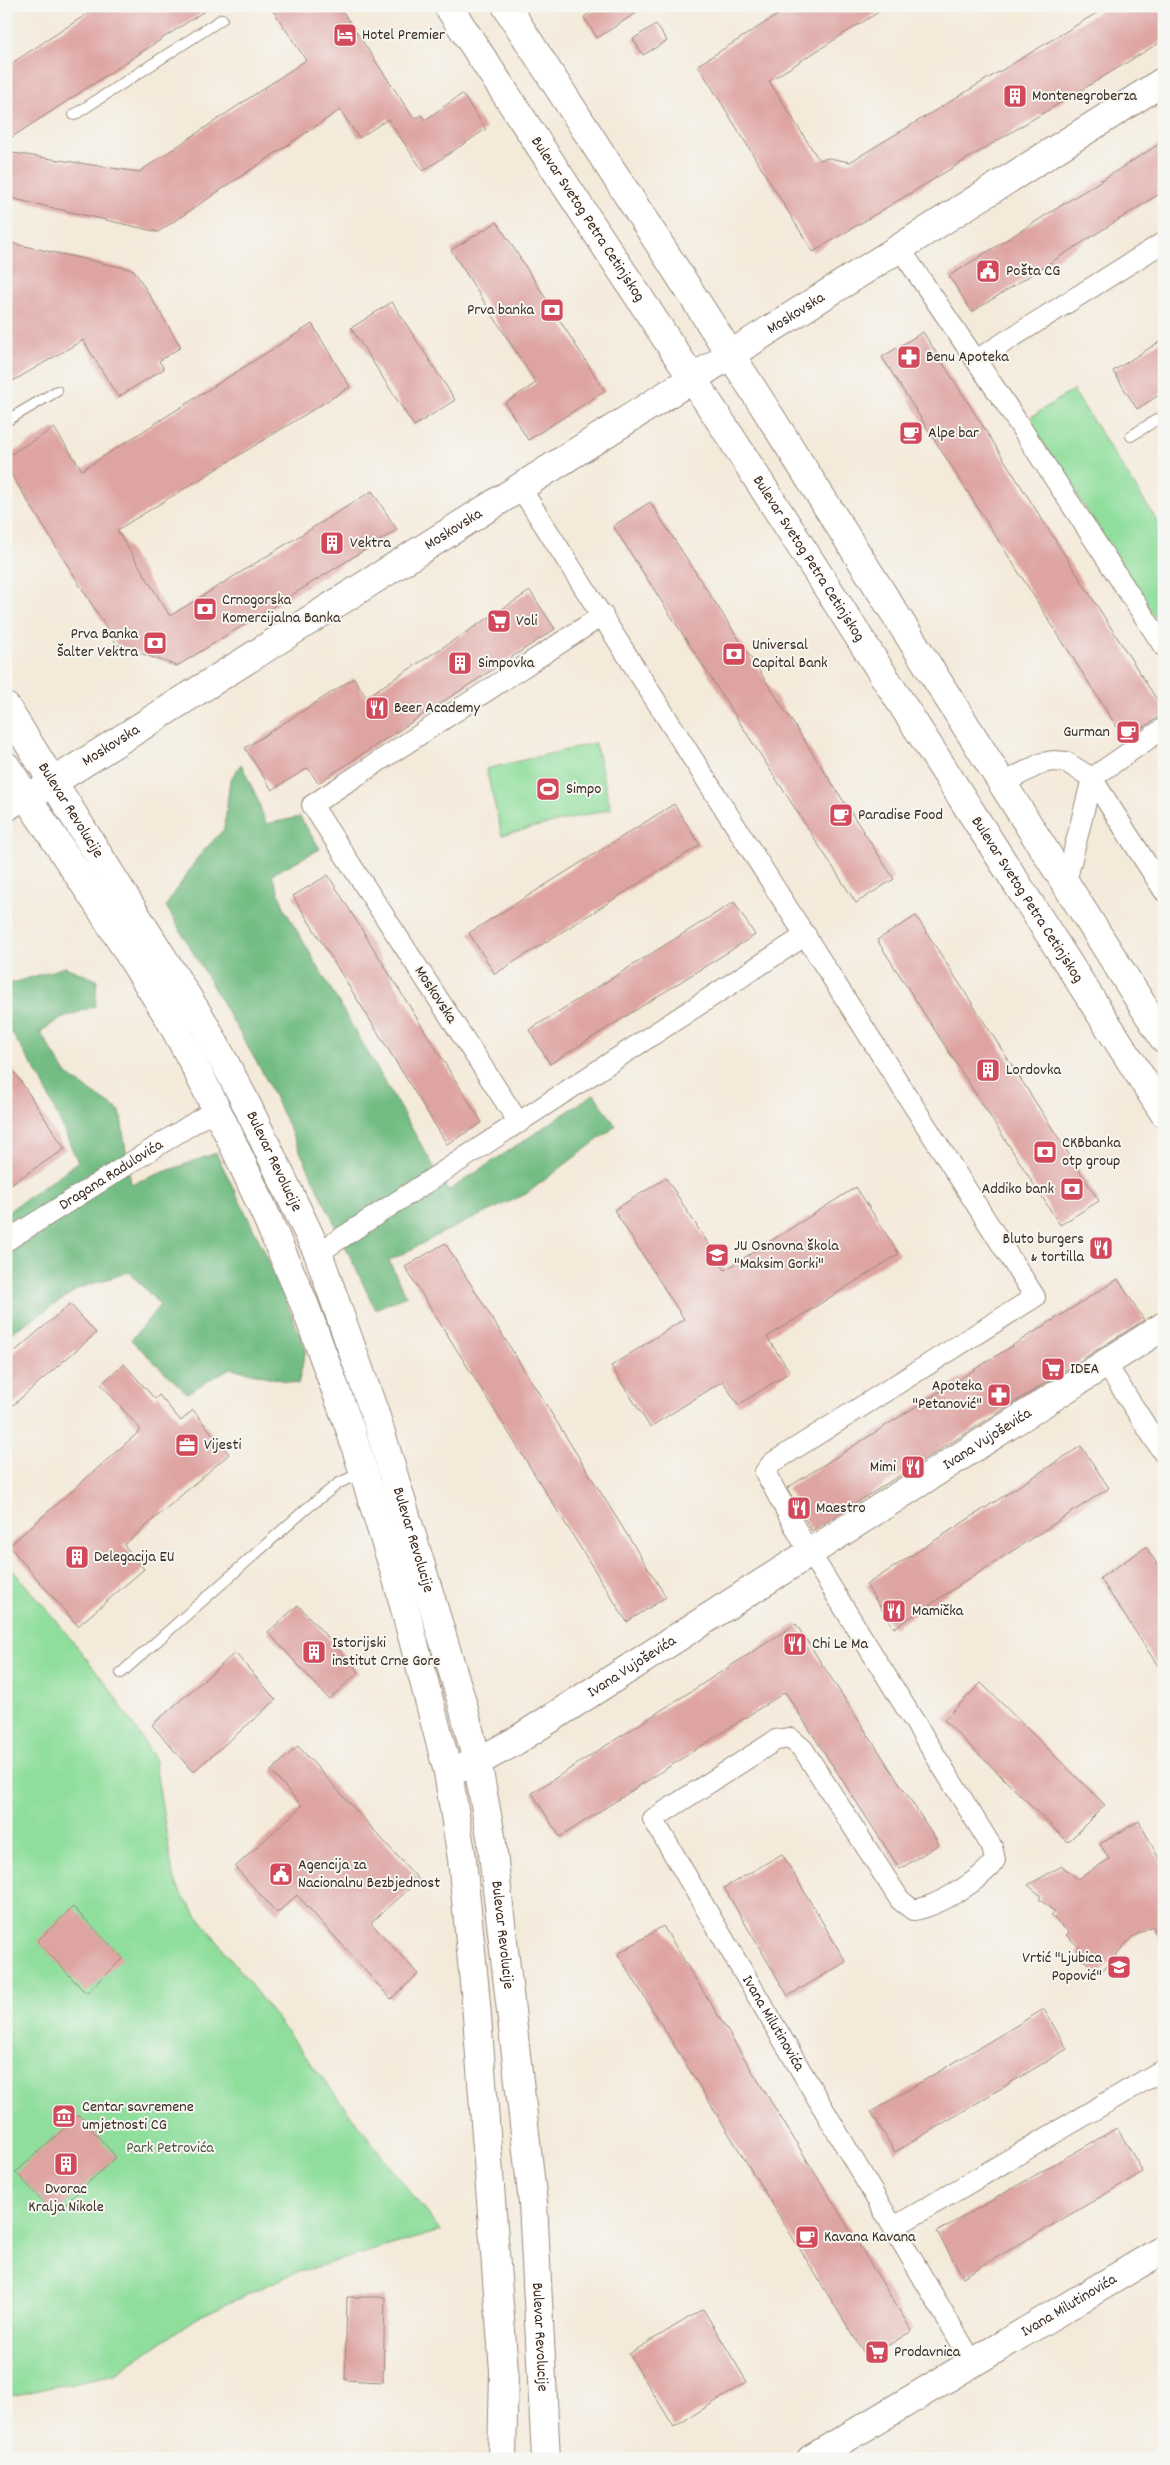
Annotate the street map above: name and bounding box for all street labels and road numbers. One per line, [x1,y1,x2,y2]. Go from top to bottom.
street label: Bulevar Svetog Petra Cetinjskog [525,132,651,307]
street label: Moskovska [762,286,830,340]
street label: Bulevar Svetog Petra Cetinjskog [747,471,871,647]
street label: Moskovska [420,502,487,556]
street label: Moskovska [77,718,145,773]
street label: Bulevar Revolucije [32,758,109,863]
street label: Bulevar Svetog Petra Cetinjskog [965,812,1089,988]
street label: Moskovska [408,962,462,1029]
street label: Bulevar Revolucije [240,1107,308,1216]
street label: Dragana Radulovića [54,1133,168,1216]
street label: Ivana Vujoševića [938,1402,1036,1476]
street label: Bulevar Revolucije [386,1484,440,1596]
street label: Ivana Vujoševića [583,1629,681,1704]
street label: Bulevar Revolucije [485,1879,520,1990]
street label: Ivana Milutinovića [736,1971,811,2076]
street label: Ivana Milutinovića [1017,2268,1121,2343]
street label: Bulevar Revolucije [526,2282,554,2392]

